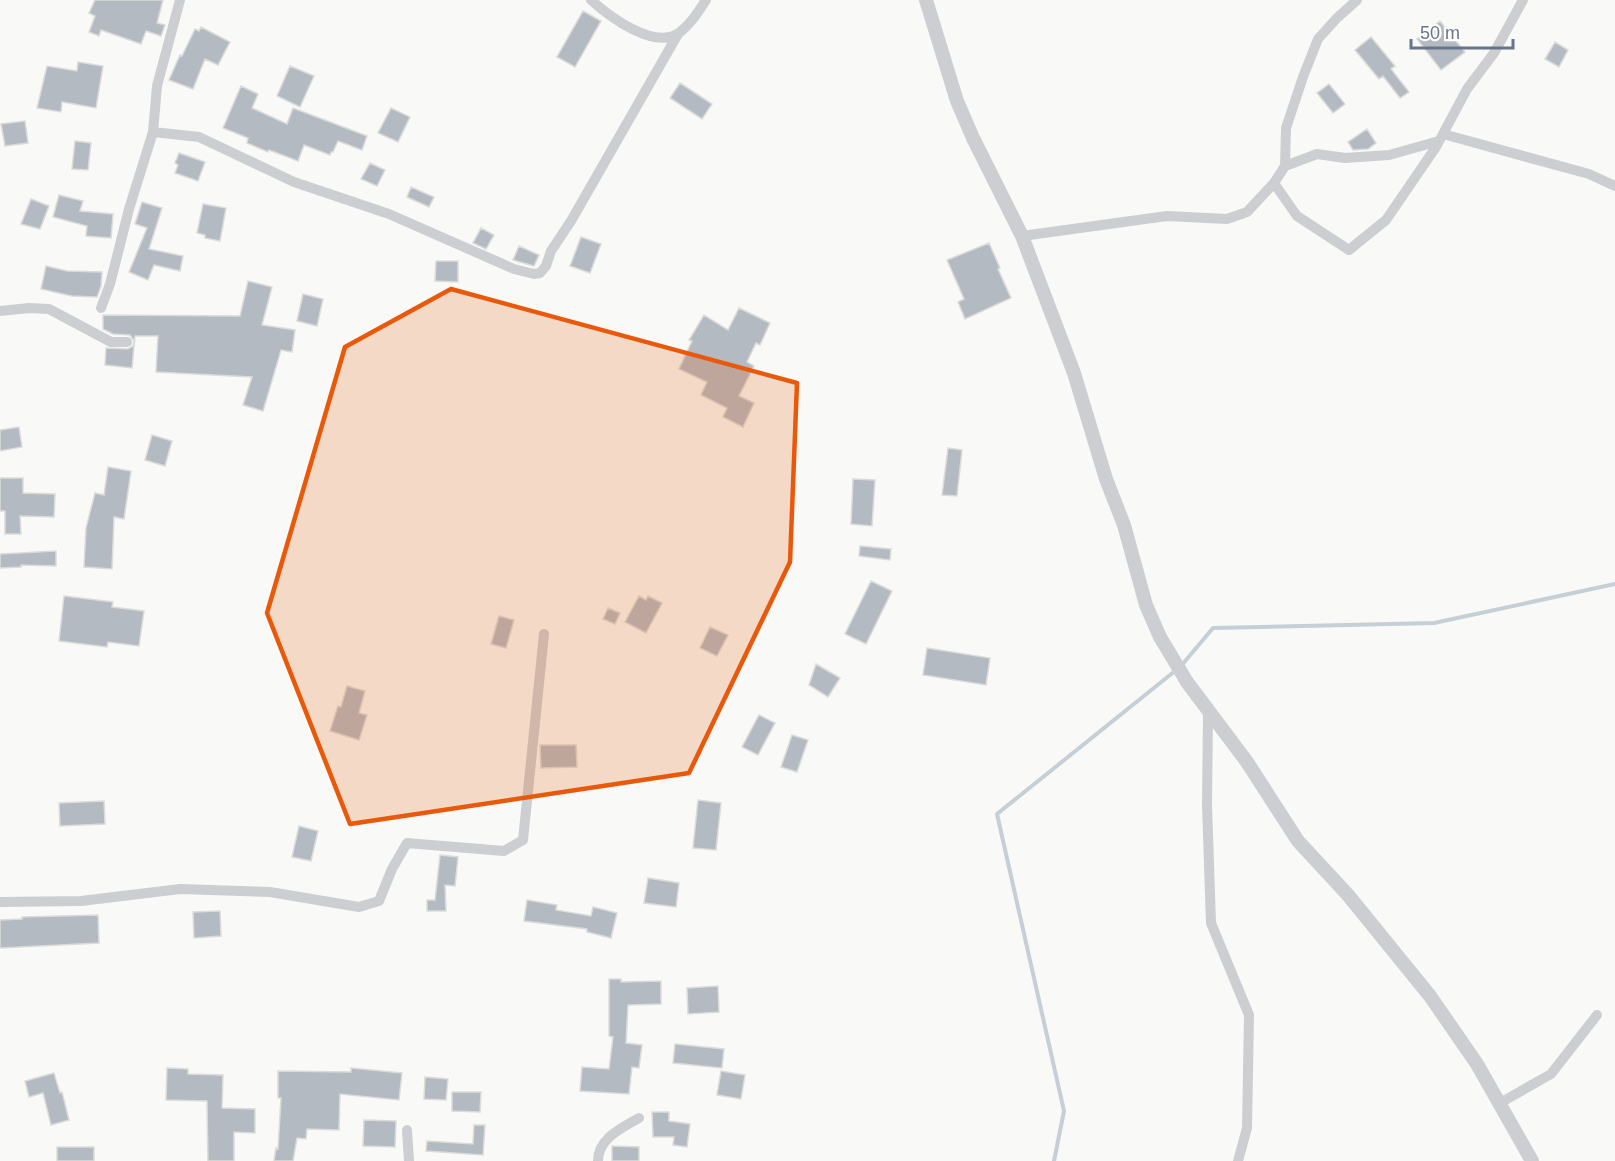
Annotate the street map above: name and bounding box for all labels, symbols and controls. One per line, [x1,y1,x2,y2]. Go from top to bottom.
scale bar [1411,12,1513,50]
text: 50 m [1420,23,1460,43]

